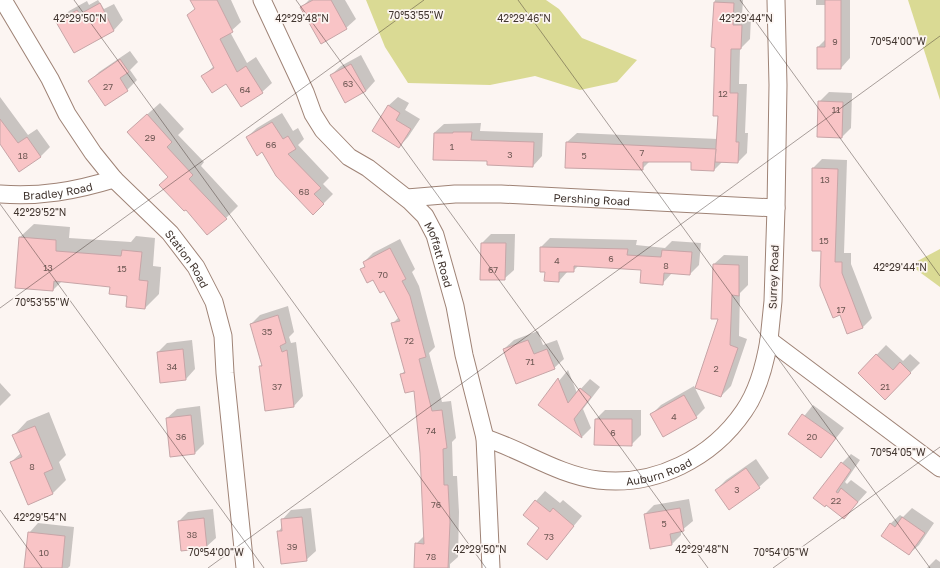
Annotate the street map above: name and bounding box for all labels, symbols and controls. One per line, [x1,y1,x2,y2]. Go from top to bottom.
text: 70°53'55"W [389,9,444,21]
text: 42°29'50"N [53,12,107,24]
text: 42°29'48"N [275,12,329,24]
text: 42°29'46"N [497,12,551,24]
text: 42°29'44"N [719,12,773,24]
text: 70°54'00"W [870,35,926,47]
house number: 9 [832,36,838,47]
house number: 63 [343,78,353,89]
house number: 27 [103,81,113,92]
house number: 64 [240,84,251,95]
house number: 12 [718,88,728,99]
house number: 11 [832,104,841,115]
house number: 29 [145,132,155,143]
house number: 66 [266,139,276,150]
house number: 1 [450,141,455,152]
house number: 7 [640,147,645,158]
house number: 3 [507,149,513,160]
house number: 18 [18,150,28,161]
house number: 5 [581,150,587,161]
house number: 13 [820,174,830,185]
street label: Bradley Road [23,179,94,201]
house number: 68 [299,186,309,197]
street label: Pershing Road [553,190,630,207]
text: 42°29'52"N [14,206,66,218]
street label: Moffatt Road [422,219,456,289]
street label: Station Road [163,227,212,290]
house number: 15 [819,235,829,246]
street label: Surrey Road [765,245,781,309]
house number: 6 [608,253,614,264]
house number: 4 [554,255,560,266]
house number: 8 [663,260,669,271]
text: 42°29'44"N [873,261,927,273]
house number: 13 [43,262,53,273]
house number: 15 [117,263,127,274]
house number: 67 [488,264,498,275]
house number: 70 [378,269,389,280]
text: 70°53'55"W [15,296,70,308]
house number: 17 [836,304,846,315]
house number: 35 [262,326,272,337]
house number: 72 [404,335,414,346]
house number: 71 [525,356,535,367]
house number: 34 [167,361,178,372]
house number: 2 [713,363,719,374]
house number: 37 [272,381,282,392]
house number: 21 [880,381,890,392]
house number: 4 [671,411,677,422]
house number: 74 [426,425,437,436]
house number: 6 [610,427,616,438]
house number: 36 [176,431,186,442]
house number: 20 [807,431,818,442]
text: 70°54'05"W [870,446,926,458]
street label: Auburn Road [625,455,694,487]
house number: 8 [29,461,35,472]
house number: 3 [734,484,740,495]
house number: 22 [831,495,841,506]
house number: 76 [431,499,441,510]
text: 42°29'54"N [13,511,67,523]
house number: 5 [661,518,667,529]
house number: 38 [187,529,197,540]
house number: 73 [544,531,554,542]
house number: 39 [287,541,297,552]
text: 42°29'50"N [453,543,507,555]
text: 42°29'48"N [675,543,729,555]
text: 70°54'00"W [188,546,244,558]
text: 70°54'05"W [753,546,809,558]
house number: 10 [39,547,49,558]
house number: 78 [426,551,436,562]

